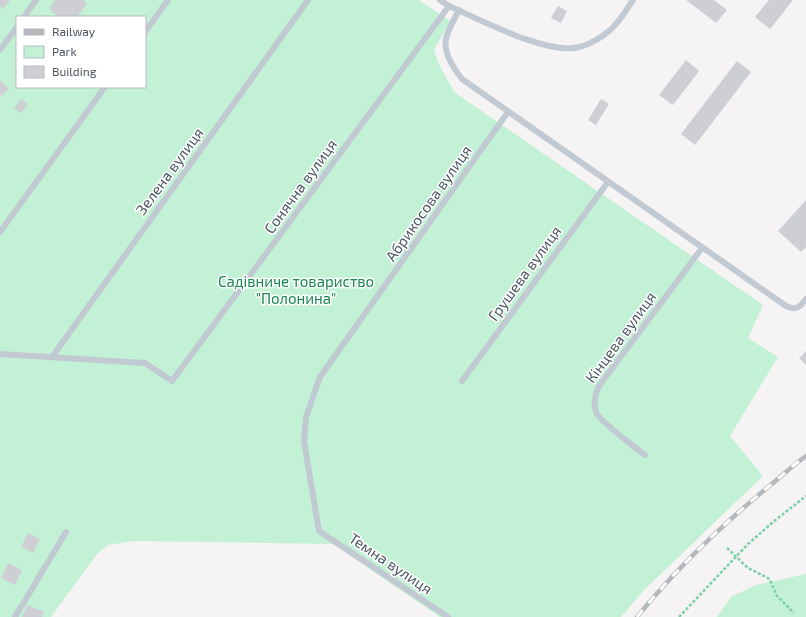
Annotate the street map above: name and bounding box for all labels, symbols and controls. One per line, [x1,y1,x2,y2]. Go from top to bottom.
legend [16,16,146,88]
text: Railway [52,24,96,38]
text: Park [52,44,77,58]
text: Building [52,64,97,78]
street label: Зелена вулиця [131,124,207,219]
street label: Сонячна вулиця [260,135,341,237]
street label: Абрикосова вулиця [381,141,476,265]
street label: Грушева вулиця [484,222,565,325]
park label: Садівниче товариство "Полонина" [218,272,374,307]
street label: Кінцева вулиця [581,288,660,387]
street label: Темна вулиця [345,528,436,598]

